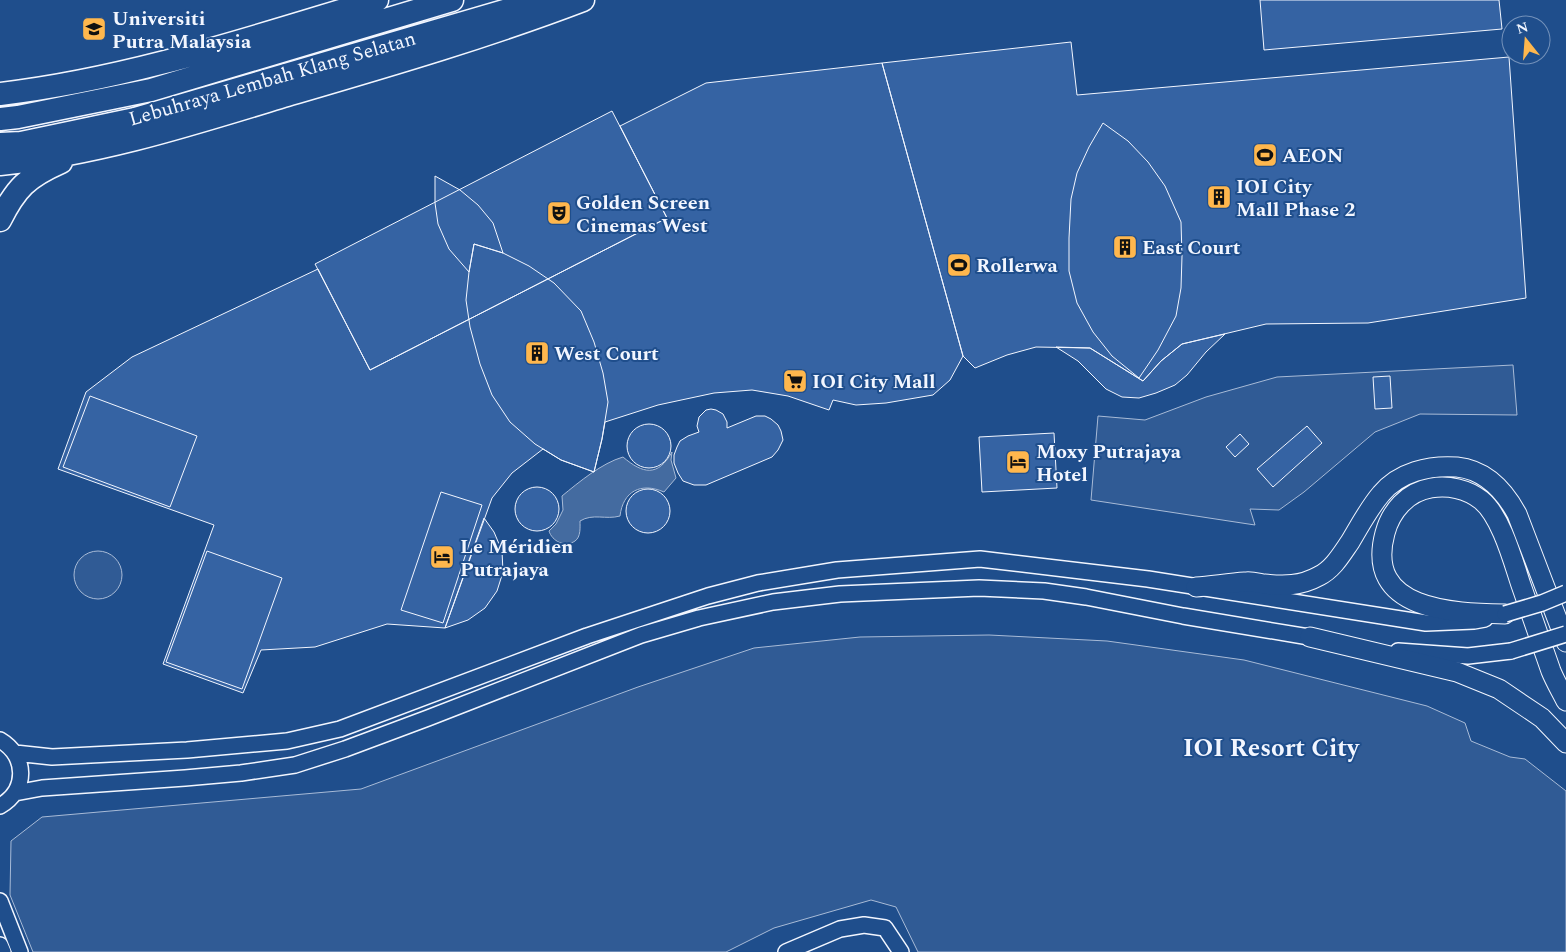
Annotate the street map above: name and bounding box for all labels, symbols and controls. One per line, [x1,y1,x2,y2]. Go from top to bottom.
place label: Universiti Putra Malaysia [112,4,252,57]
north arrow [1501,15,1551,65]
school or university icon: Universiti Putra Malaysia [81,16,107,42]
text: N [1514,16,1531,40]
street label: Lebuhraya Lembah Klang Selatan [125,24,419,134]
place label: AEON [1282,141,1343,171]
sports icon: AEON [1252,142,1278,168]
place label: IOI City Mall Phase 2 [1236,172,1355,225]
building icon: IOI City Mall Phase 2 [1206,184,1232,210]
place label: Golden Screen Cinemas West [576,188,710,241]
theatre icon: Golden Screen Cinemas West [546,200,572,226]
place label: East Court [1142,233,1241,263]
building icon: East Court [1112,234,1138,260]
place label: Rollerwa [976,251,1058,281]
sports icon: Rollerwa [946,252,972,278]
place label: West Court [554,339,659,369]
building icon: West Court [524,340,550,366]
place label: IOI City Mall [812,367,936,397]
supermarket icon: IOI City Mall [782,368,808,394]
place label: Moxy Putrajaya Hotel [1036,437,1182,490]
hotel icon: Moxy Putrajaya Hotel [1005,449,1031,475]
place label: Le Méridien Putrajaya [460,532,573,585]
hotel icon: Le Méridien Putrajaya [429,544,455,570]
district label: IOI Resort City [1183,730,1360,768]

